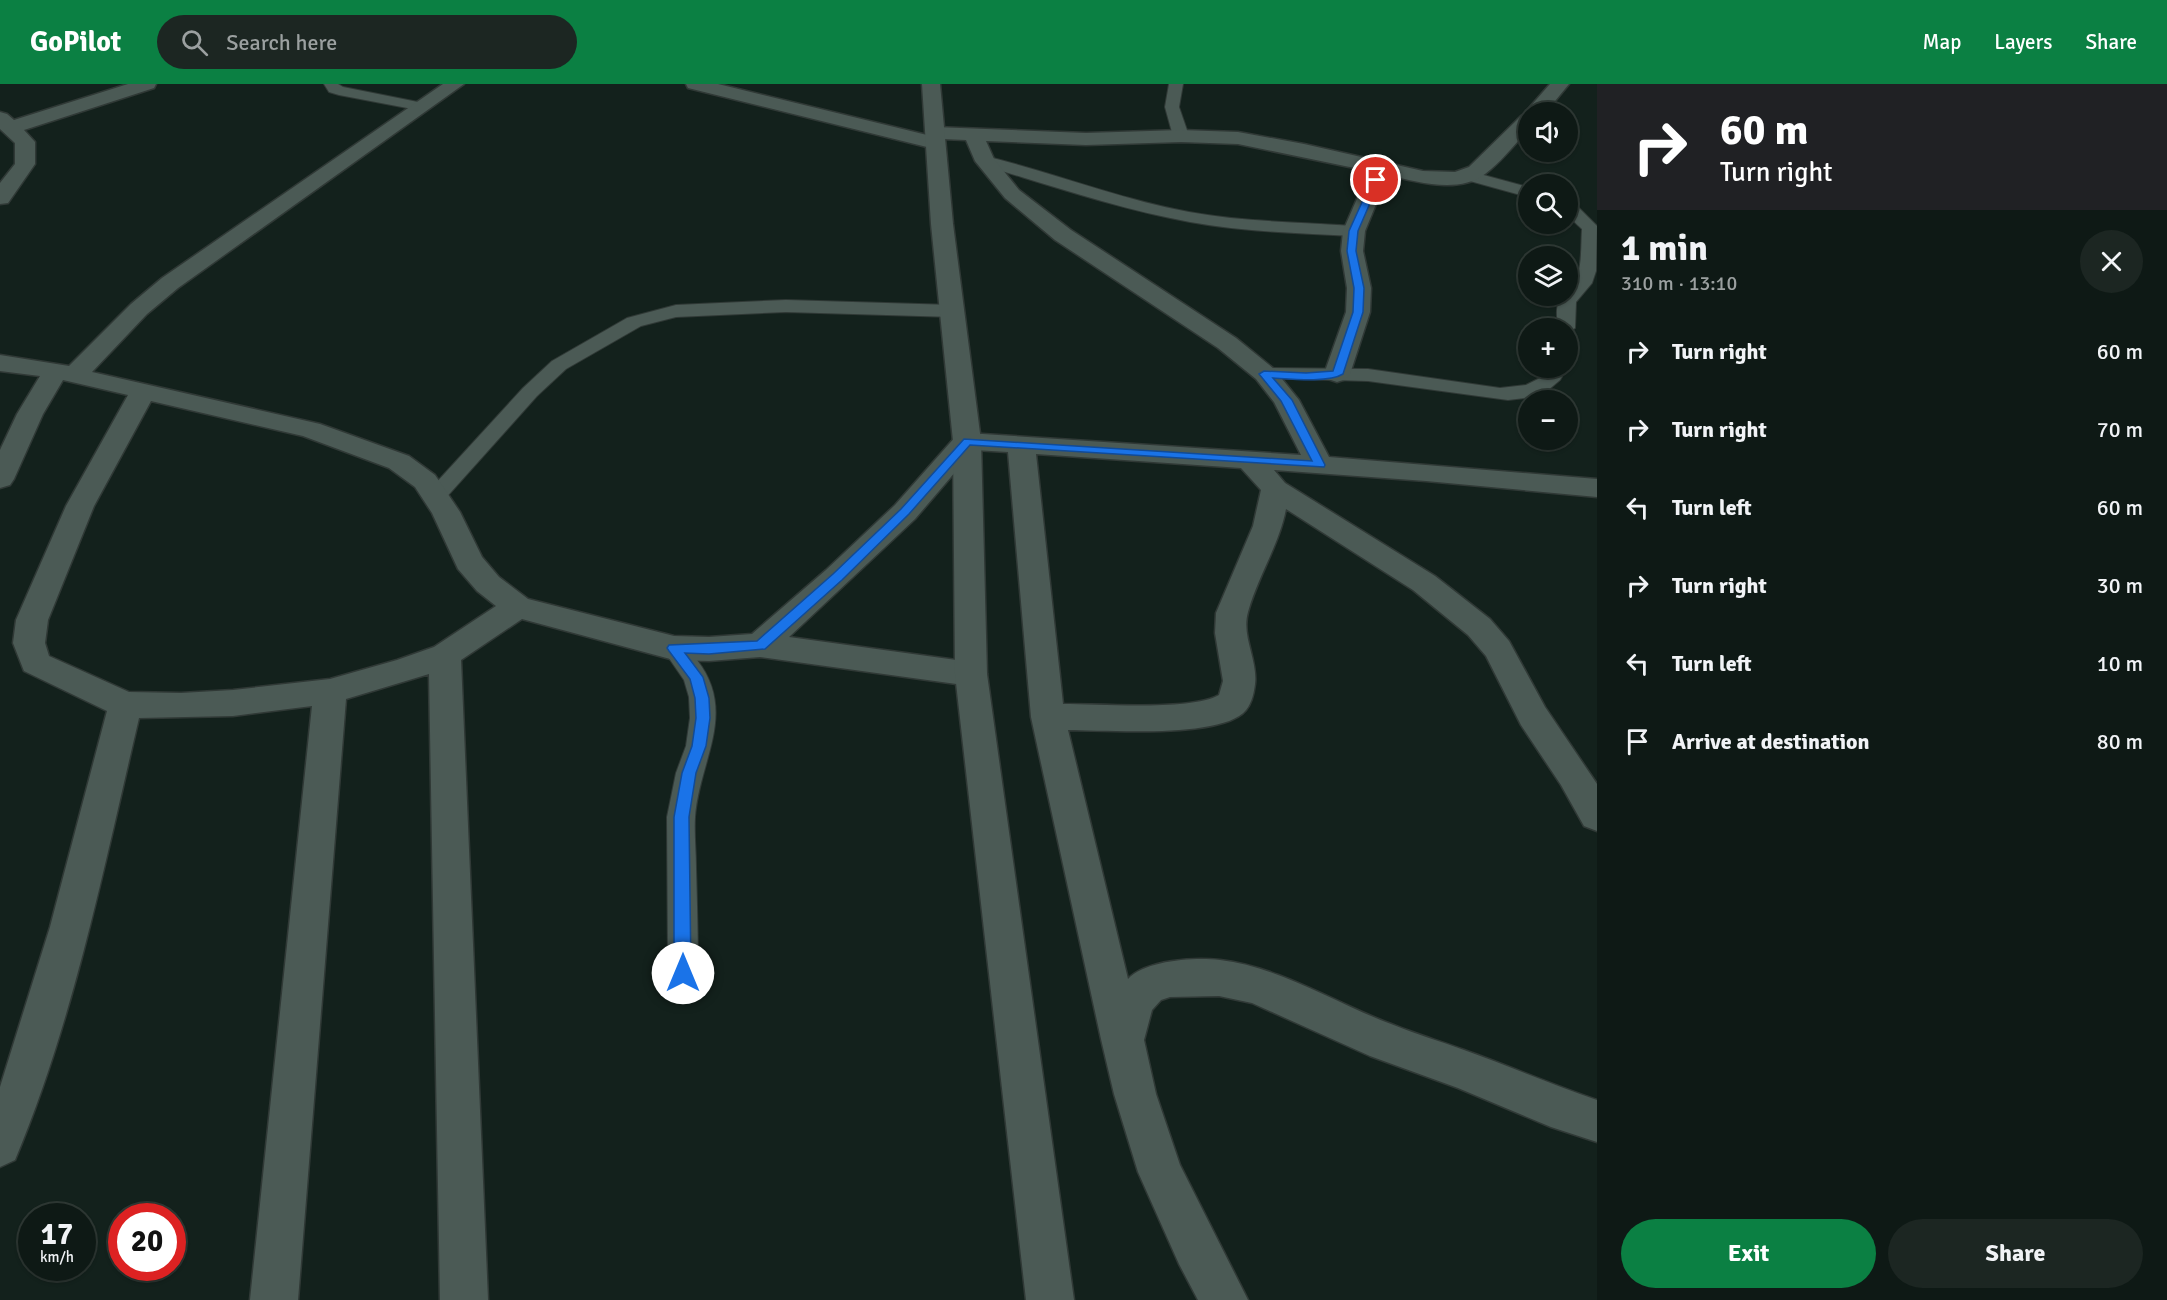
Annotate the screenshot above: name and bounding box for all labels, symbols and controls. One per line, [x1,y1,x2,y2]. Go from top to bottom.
search box [157,15,577,69]
text: GoPilot [30,25,121,59]
icon: search [178,26,211,59]
text: Search here [226,29,337,56]
text: Map [1923,29,1961,55]
text: Layers [1994,29,2052,55]
text: Share [2085,29,2137,55]
map controls [1518,102,1578,450]
button: sound [1518,102,1578,162]
text: 60 m [1720,105,1809,156]
icon: right [1621,108,1699,186]
pin [1350,154,1401,205]
text: Turn right [1720,156,1833,189]
icon: arrive [1359,163,1392,196]
button: search [1518,174,1578,234]
text: 1 min [1621,226,1708,271]
button: close [2080,230,2143,293]
button: layers [1518,246,1578,306]
text: 310 m · 13:10 [1621,271,1737,296]
button: + [1518,318,1578,378]
icon: right [1621,335,1654,368]
text: Turn right [1672,338,1767,365]
text: 60 m [2097,338,2143,365]
button: − [1518,390,1578,450]
icon: right [1621,413,1654,446]
text: Turn right [1672,416,1767,443]
text: 70 m [2097,416,2143,443]
icon: left [1621,491,1654,524]
text: Turn left [1672,494,1752,521]
text: 60 m [2097,494,2143,521]
icon: right [1621,569,1654,602]
text: Turn right [1672,572,1767,599]
text: 30 m [2097,572,2143,599]
icon: left [1621,647,1654,680]
text: Turn left [1672,650,1752,677]
text: 10 m [2097,650,2143,677]
icon: arrive [1621,725,1654,758]
text: Arrive at destination [1672,728,1869,755]
text: 80 m [2097,728,2143,755]
position arrow [651,941,715,1005]
speed limit sign: 20 [108,1203,186,1281]
text: 17 [41,1216,73,1253]
button: Exit [1621,1219,1876,1288]
button: Share [1888,1219,2143,1288]
text: km/h [40,1248,74,1266]

